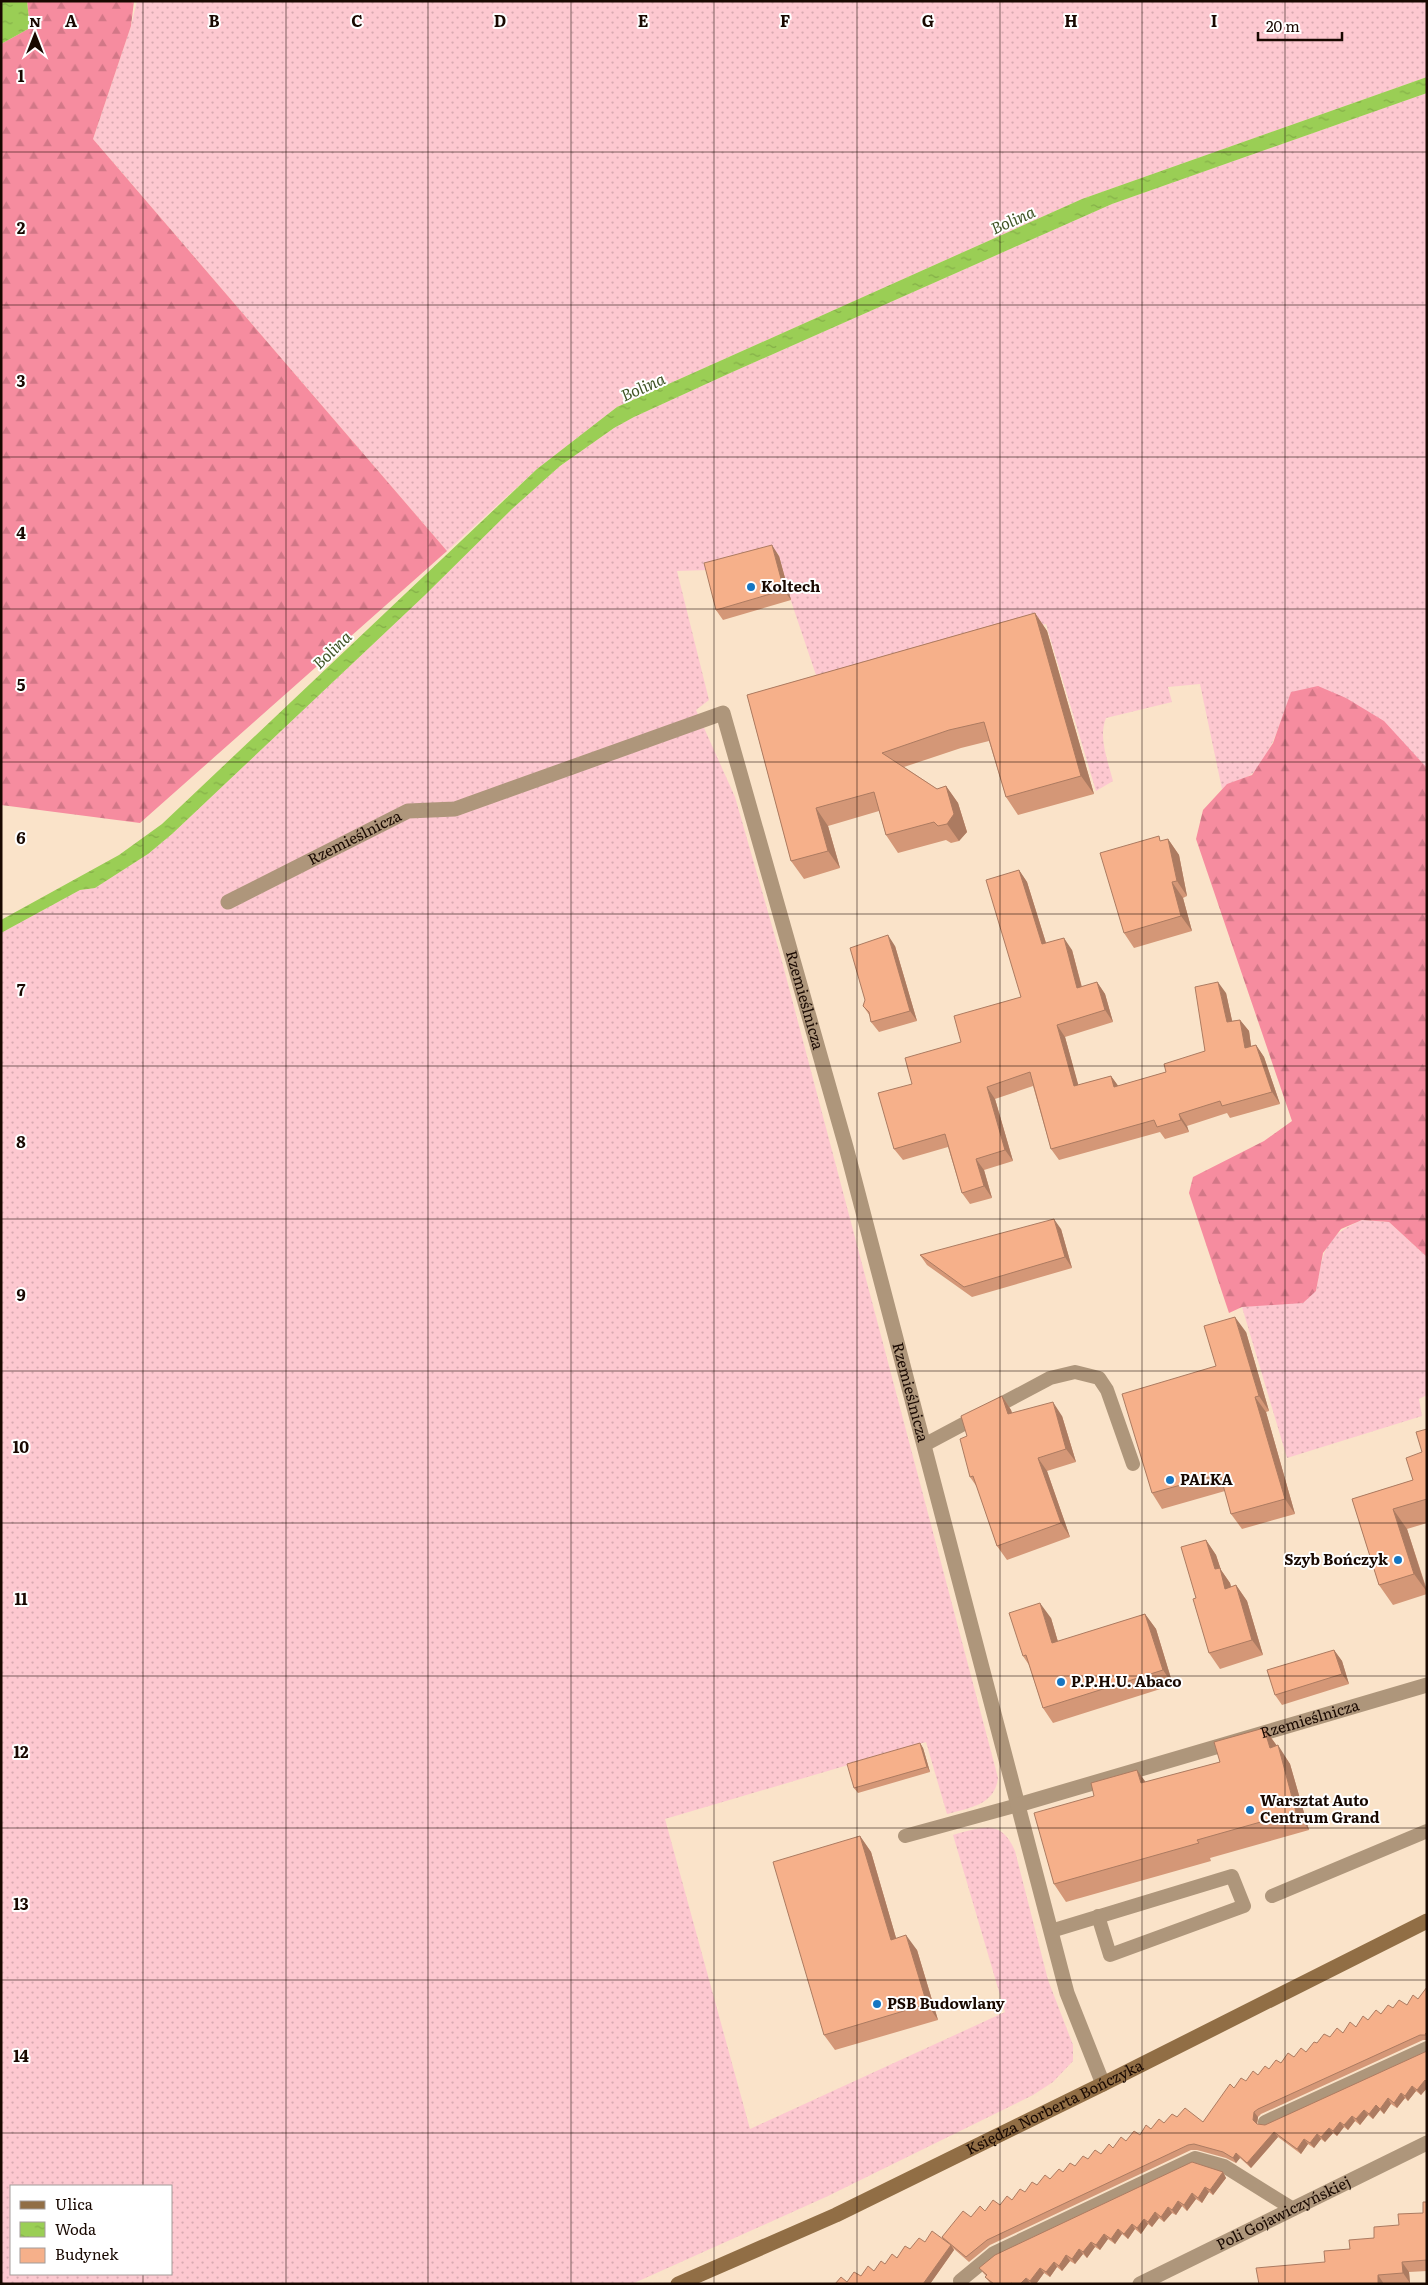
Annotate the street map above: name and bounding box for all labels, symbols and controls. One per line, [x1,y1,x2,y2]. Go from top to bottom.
text: A [65,8,77,32]
text: B [208,8,220,32]
text: C [351,8,363,32]
text: D [494,8,506,32]
text: E [638,8,649,32]
text: F [780,8,790,32]
text: G [922,8,934,32]
text: H [1064,8,1078,32]
text: I [1211,8,1217,32]
north arrow [10,10,60,60]
scale bar [1258,10,1342,42]
text: N [29,11,41,31]
text: 20 m [1266,14,1300,37]
text: 1 [18,63,25,87]
water label: Bolina [987,198,1039,239]
text: 2 [17,215,26,239]
water label: Bolina [617,365,669,406]
text: 3 [17,368,26,392]
text: 4 [16,520,26,544]
place label: Koltech [761,574,820,597]
marker: Koltech [745,581,757,593]
water label: Bolina [306,624,357,674]
text: 5 [17,672,26,696]
street label: Rzemieślnicza [303,803,406,870]
text: 6 [16,825,26,849]
street label: Rzemieślnicza [781,947,831,1053]
text: 7 [17,977,26,1001]
text: 8 [16,1129,26,1153]
text: 9 [16,1282,26,1306]
street label: Rzemieślnicza [887,1339,936,1445]
text: 10 [13,1434,29,1458]
place label: PALKA [1180,1467,1234,1490]
marker: PALKA [1164,1474,1176,1486]
place label: Szyb Bończyk [1284,1547,1389,1570]
marker: Szyb Bończyk [1392,1554,1404,1566]
text: 11 [14,1586,28,1610]
place label: P.P.H.U. Abaco [1071,1669,1182,1692]
marker: P.P.H.U. Abaco [1055,1676,1067,1688]
street label: Rzemieślnicza [1257,1692,1363,1743]
text: 12 [13,1739,29,1763]
place label: Warsztat Auto Centrum Grand [1260,1788,1380,1828]
marker: Warsztat Auto Centrum Grand [1244,1804,1256,1816]
text: 13 [13,1891,29,1915]
place label: PSB Budowlany [887,1991,1006,2014]
marker: PSB Budowlany [871,1998,883,2010]
text: 14 [13,2043,29,2067]
street label: Księdza Norberta Bończyka [961,2052,1147,2160]
street label: Poli Gojawiczyńskiej [1212,2169,1354,2255]
legend [10,2185,172,2275]
text: Ulica [55,2192,94,2215]
text: Woda [55,2217,97,2240]
text: Budynek [55,2242,119,2265]

